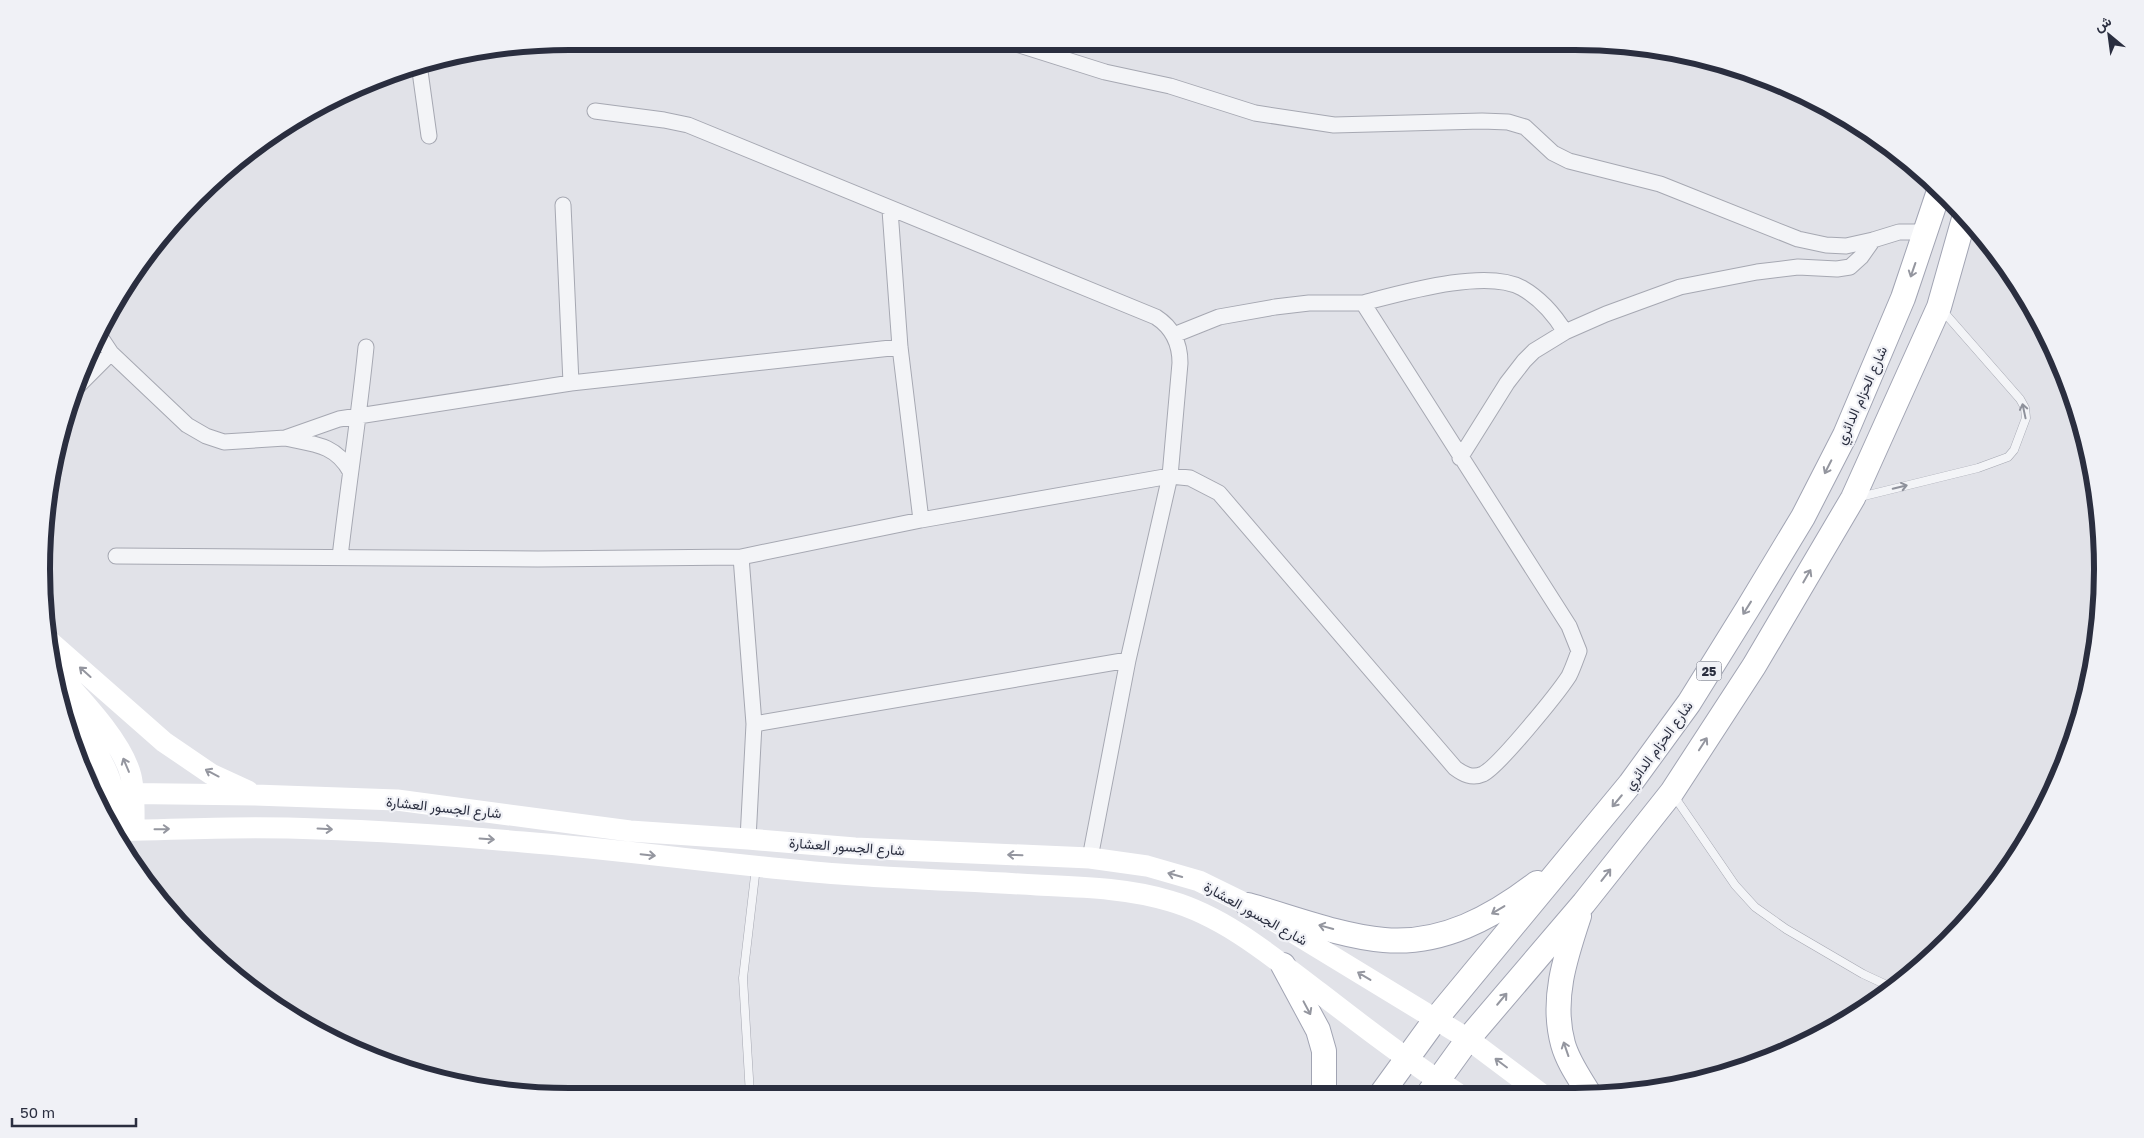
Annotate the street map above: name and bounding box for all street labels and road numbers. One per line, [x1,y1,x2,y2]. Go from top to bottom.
street label: شارع الحزام الدائري [1832,343,1894,448]
road number: 25 [1696,661,1722,680]
street label: شارع الحزام الدائري [1620,697,1699,795]
street label: شارع الجسور العشارة [385,792,502,824]
street label: شارع الجسور العشارة [788,833,905,862]
street label: شارع الجسور العشارة [1200,877,1311,951]

